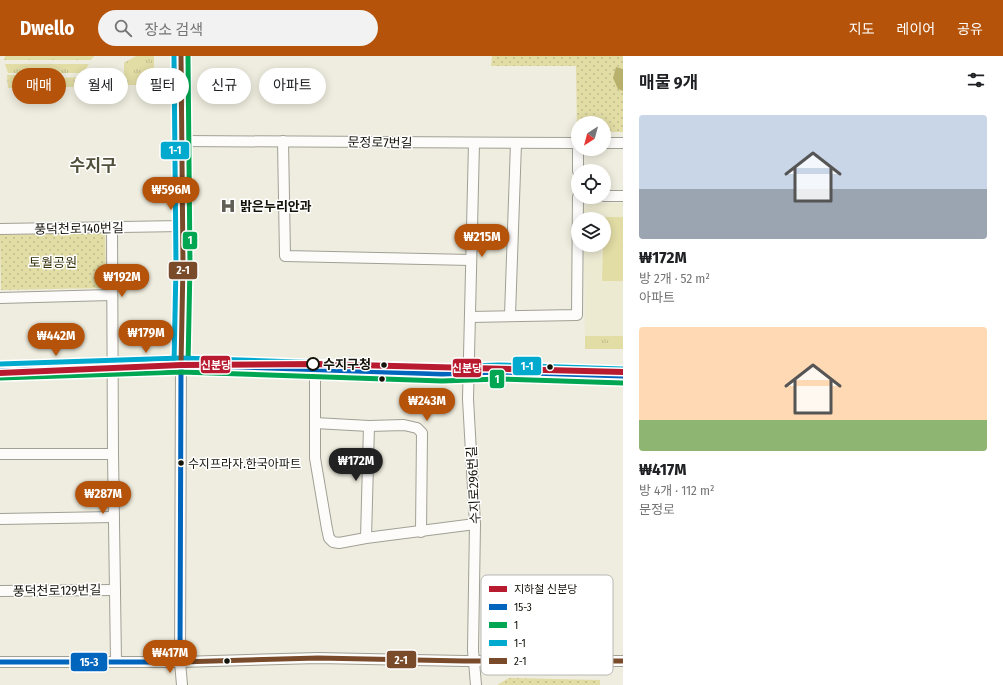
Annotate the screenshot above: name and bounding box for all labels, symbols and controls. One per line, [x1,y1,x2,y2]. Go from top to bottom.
search box [98,10,378,46]
text: Dwello [20,17,74,40]
icon: search [112,17,134,39]
text: 장소 검색 [144,21,203,39]
text: 지도 [849,21,875,38]
text: 레이어 [897,21,935,38]
text: 공유 [957,21,983,38]
chip: 매매 [12,68,66,104]
chip: 월세 [74,68,128,104]
chip: 필터 [136,68,189,104]
chip: 신규 [197,68,251,104]
chip: 아파트 [259,68,326,104]
icon: filters [965,69,987,91]
text: 매물 9개 [639,72,698,93]
north arrow [571,116,611,156]
map controls [571,116,611,252]
street label: 문정로7번길 [347,134,413,151]
line badge: 1-1 [160,141,190,160]
icon: home [777,141,849,213]
text: 1-1 [169,144,181,157]
district label: 수지구 [70,155,116,176]
button: locate [571,164,611,204]
pin: ₩596M [143,177,199,211]
text: ₩596M [151,182,191,197]
hospital icon: 밝은누리안과 [219,197,237,215]
place label: 밝은누리안과 [240,199,312,214]
button: layers [571,212,611,252]
street label: 풍덕천로140번길 [34,220,124,237]
pin: ₩215M [454,224,510,258]
text: ₩215M [463,229,501,244]
line badge: 1 [182,231,198,250]
text: 1 [188,234,192,247]
text: ₩172M [639,247,687,268]
park label: 토월공원 [29,255,77,270]
line badge: 2-1 [168,261,198,280]
pin: ₩192M [94,264,150,298]
text: 2-1 [175,264,190,277]
text: ₩192M [103,269,141,284]
text: 방 2개 · 52 m² [639,271,710,286]
text: 아파트 [639,290,675,305]
pin: ₩179M [118,320,174,354]
pin: ₩442M [28,323,84,357]
text: ₩179M [127,325,165,340]
text: ₩442M [37,328,75,343]
icon: home [777,353,849,425]
line badge: 신분당 [200,355,231,374]
line badge: 1-1 [512,356,542,376]
marker: 수지구청 [306,357,320,371]
place label: 수지구청 [323,357,371,372]
line badge: 신분당 [452,358,482,378]
text: 신분당 [201,359,231,372]
unlabelled marker [379,360,389,370]
text: 1-1 [521,360,533,373]
text: 신분당 [452,362,482,375]
unlabelled marker [545,362,555,372]
line badge: 1 [489,369,505,389]
text: 1 [495,373,499,386]
unlabelled marker [377,374,387,384]
pin: ₩243M [399,388,455,422]
text: ₩243M [408,393,446,408]
street label: 수지로296번길 [464,446,483,524]
pin: ₩172M [328,448,384,482]
text: ₩172M [338,453,374,468]
place label: 수지프라자.한국아파트 [188,457,301,471]
marker: 수지프라자.한국아파트 [176,458,186,468]
text: ₩417M [639,459,686,480]
pin: ₩287M [75,481,131,515]
text: 방 4개 · 112 m² [639,483,715,498]
text: ₩287M [84,486,122,501]
text: 문정로 [639,502,675,517]
legend [481,575,613,675]
street label: 풍덕천로129번길 [12,582,102,599]
text: 지하철 신분당 [514,583,577,596]
text: 15-3 [514,601,532,614]
text: 1 [514,619,518,632]
text: 1-1 [514,637,526,650]
pin: ₩417M [142,640,198,674]
text: ₩417M [152,645,188,660]
line badge: 2-1 [386,650,417,669]
line badge: 15-3 [70,652,108,672]
text: 2-1 [393,654,408,667]
text: 2-1 [514,655,526,668]
text: 15-3 [80,656,98,669]
unlabelled marker [222,656,232,666]

